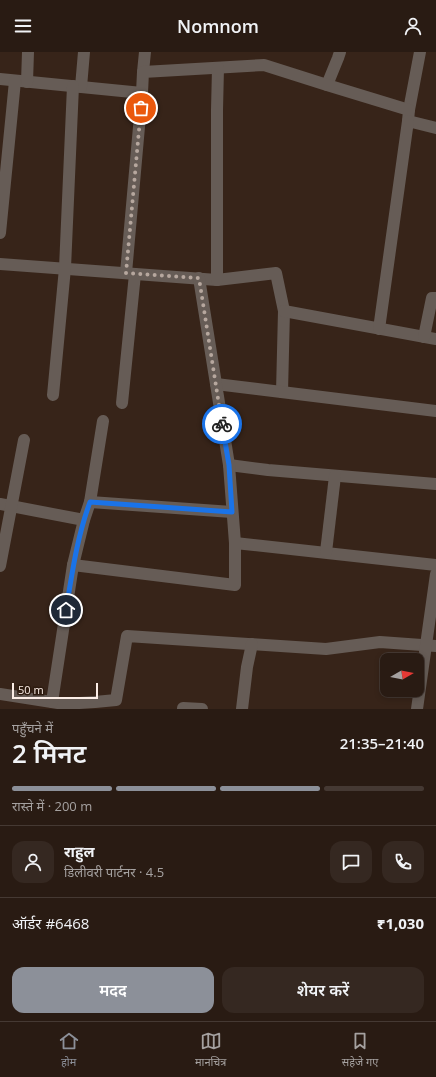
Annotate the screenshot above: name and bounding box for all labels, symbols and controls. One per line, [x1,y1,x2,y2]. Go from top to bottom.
text: Nomnom [177,14,259,38]
icon: menu [12,15,34,37]
icon: person [402,15,424,37]
pin [124,91,158,125]
icon: bag [130,97,152,119]
courier [202,404,242,444]
icon: bike [211,413,233,435]
pin [49,593,83,627]
icon: home [55,599,77,621]
north arrow [380,653,424,697]
map controls [380,653,424,697]
scale bar [12,681,98,700]
text: 50 m [18,682,44,697]
text: पहुँचने में [12,719,53,737]
text: 21:35–21:40 [340,733,424,753]
text: 2 मिनट [12,735,86,771]
text: रास्ते में · 200 m [12,797,92,815]
button: person [12,841,54,883]
text: राहुल [64,841,95,861]
button: chat [330,841,372,883]
button: phone [382,841,424,883]
text: डिलीवरी पार्टनर · 4.5 [64,863,164,881]
text: ऑर्डर #6468 [12,913,89,933]
text: ₹1,030 [377,913,424,933]
button: मदद [12,967,214,1013]
button: शेयर करें [222,967,424,1013]
tab: होम [58,1030,80,1070]
tab: मानचित्र [195,1030,226,1070]
tab: सहेजे गए [342,1030,378,1070]

